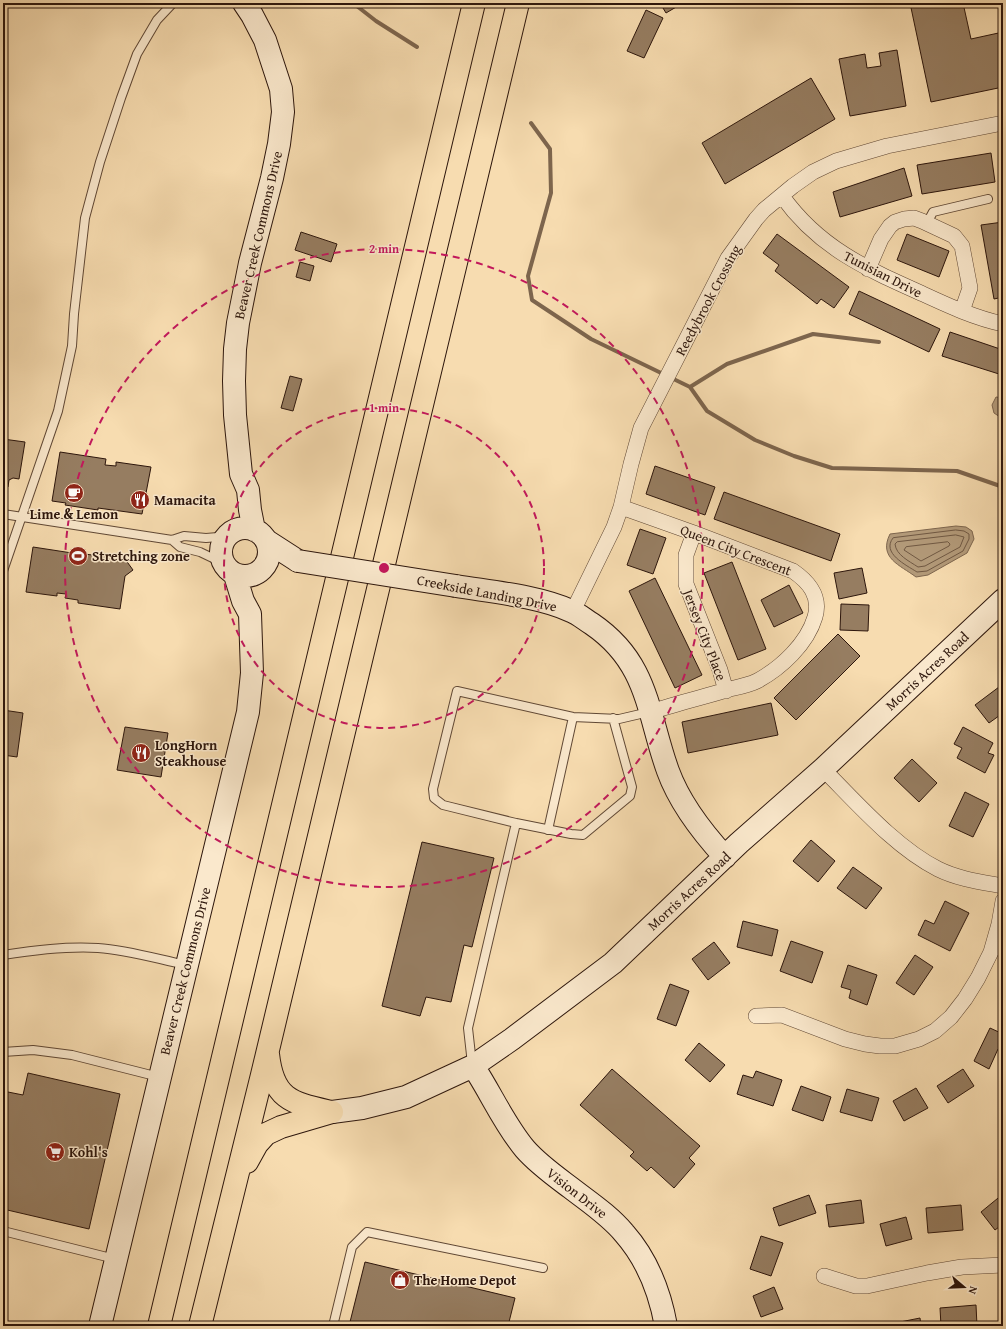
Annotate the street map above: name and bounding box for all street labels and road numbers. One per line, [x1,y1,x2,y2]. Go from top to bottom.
street label: Beaver Creek Commons Drive [229,148,287,321]
street label: Reedybrook Crossing [670,241,746,359]
street label: Tunisian Drive [840,246,926,303]
street label: Queen City Crescent [678,520,795,580]
street label: Creekside Landing Drive [415,570,559,616]
street label: Jersey City Place [678,585,732,684]
street label: Morris Acres Road [881,627,974,715]
street label: Morris Acres Road [643,847,736,935]
street label: Beaver Creek Commons Drive [154,885,216,1057]
street label: Vision Drive [542,1163,612,1223]

